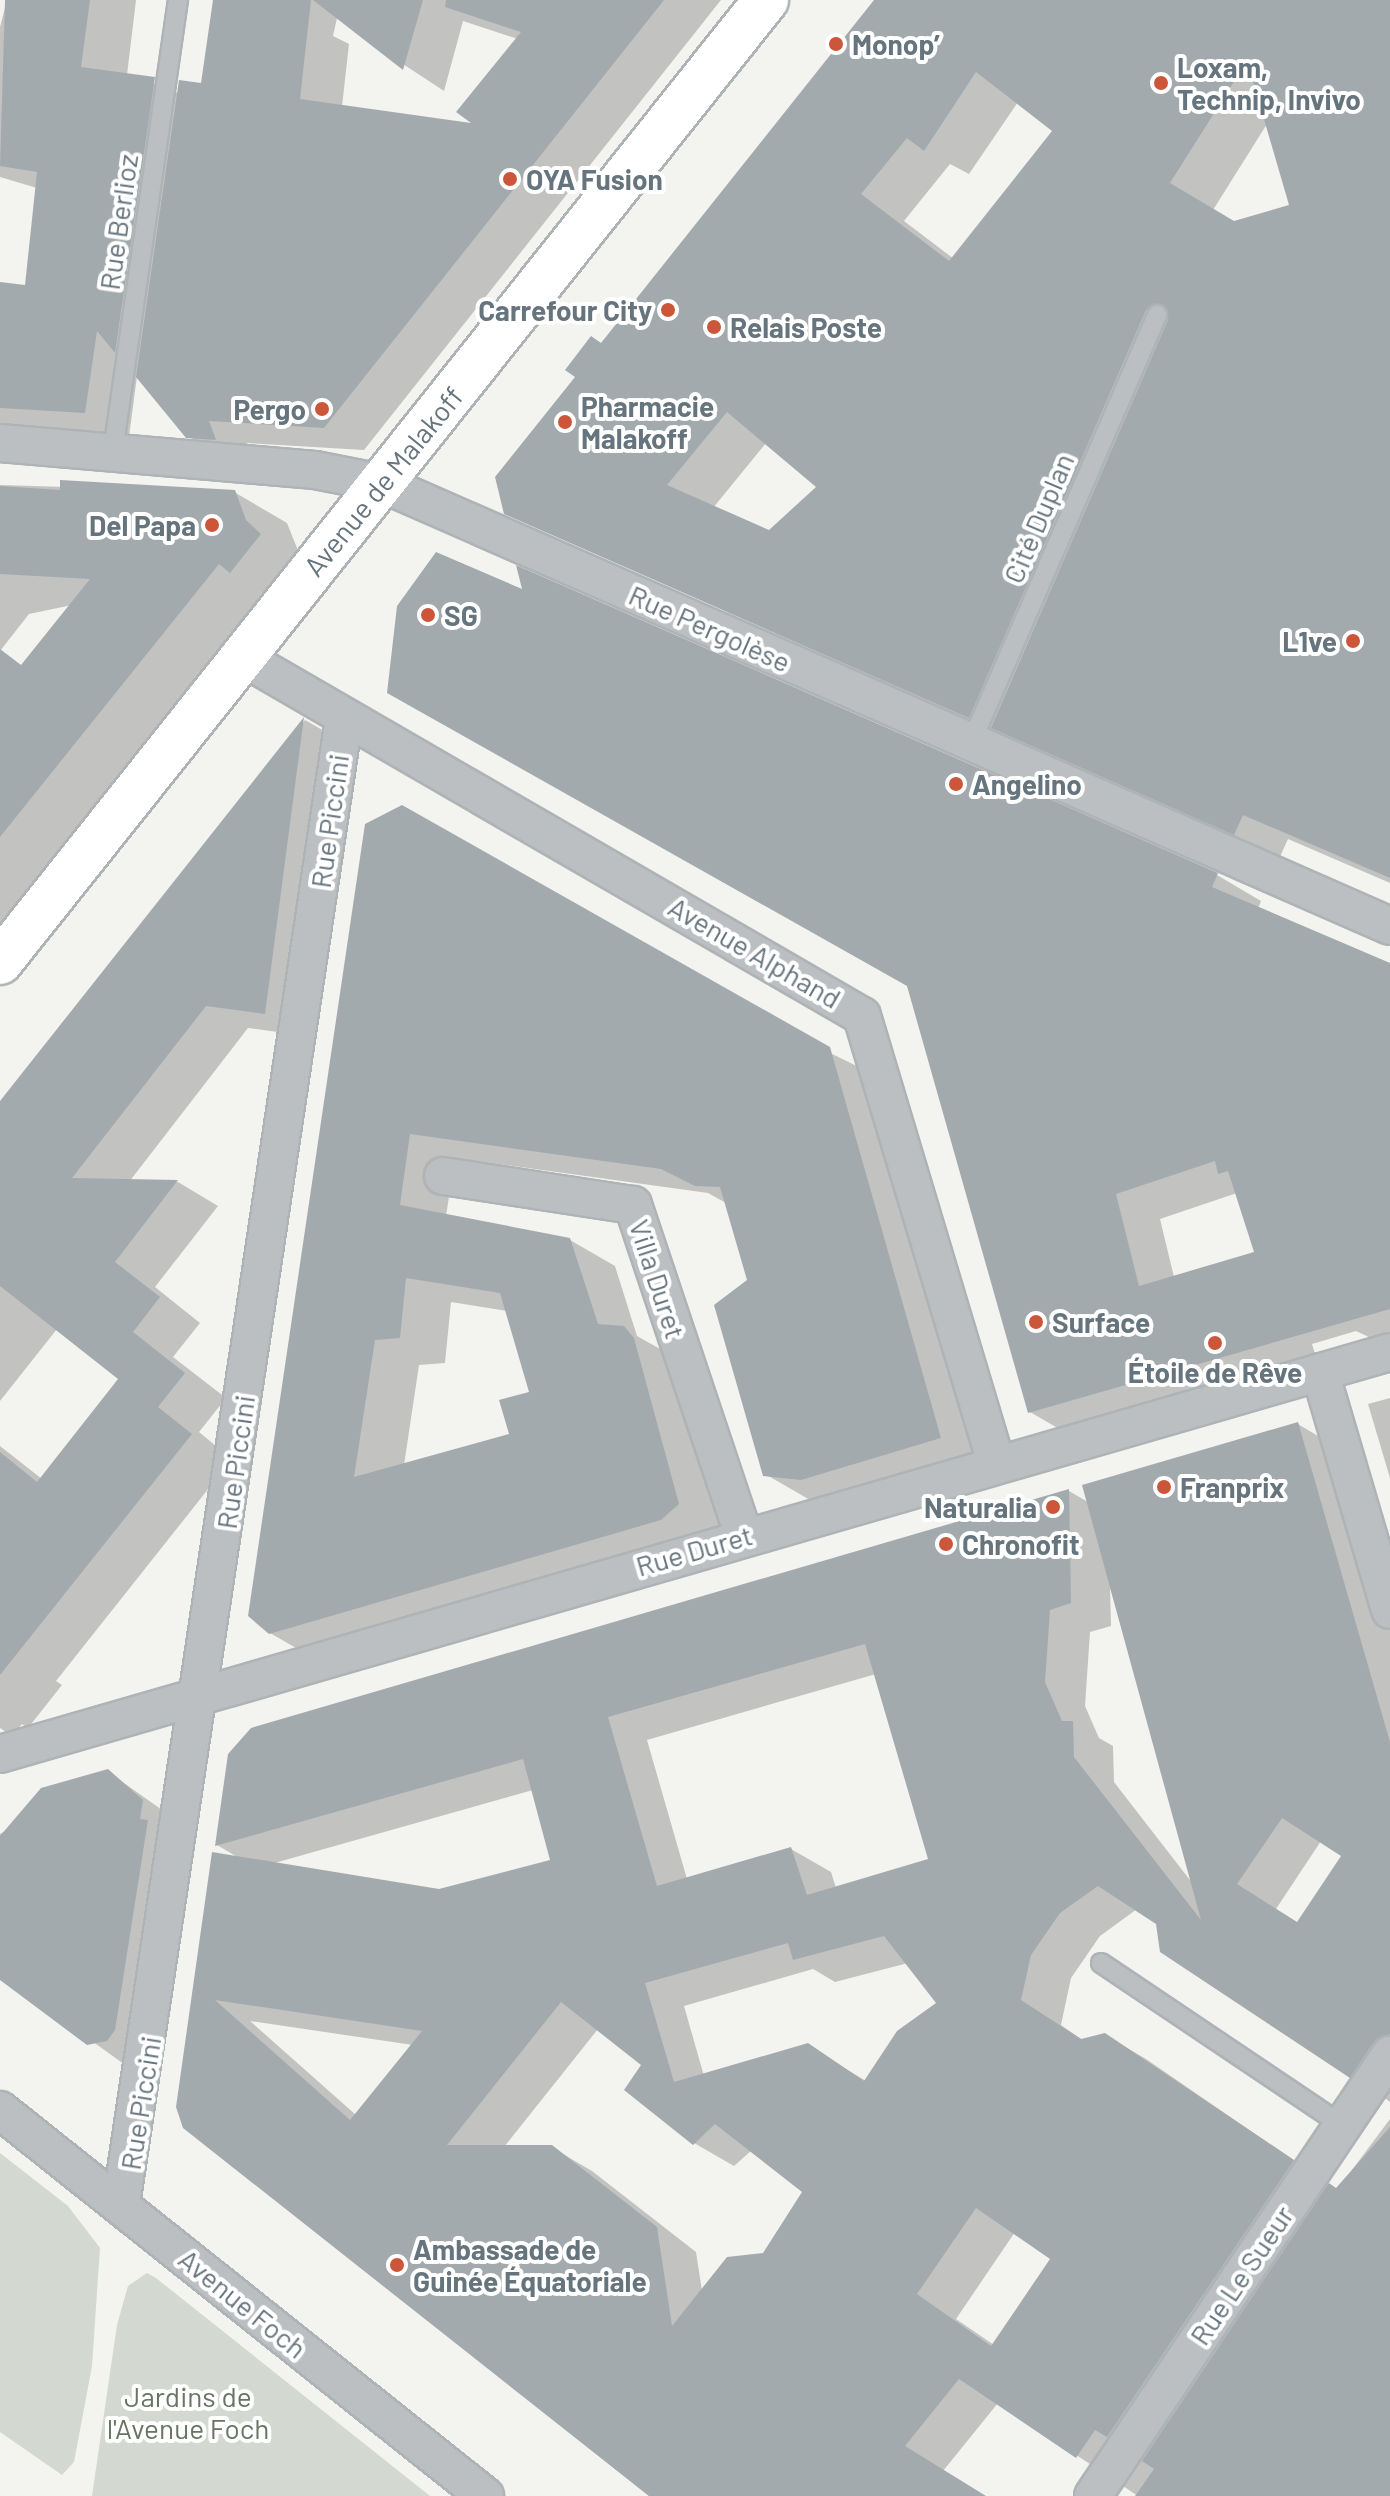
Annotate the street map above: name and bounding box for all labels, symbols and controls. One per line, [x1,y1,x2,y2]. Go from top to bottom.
place label: Monop’ [852,27,940,61]
marker: Monop’ [827,35,845,53]
place label: Loxam, Technip, Invivo [1177,50,1361,116]
marker: Loxam, Technip, Invivo [1152,74,1170,92]
street label: Rue Berlioz [92,152,144,292]
place label: OYA Fusion [526,162,663,196]
marker: OYA Fusion [501,170,519,188]
place label: Carrefour City [478,293,652,327]
marker: Carrefour City [659,301,677,319]
place label: Relais Poste [730,310,882,344]
marker: Relais Poste [705,318,723,336]
street label: Avenue de Malakoff [296,380,470,582]
place label: Pharmacie Malakoff [581,389,714,455]
place label: Pergo [234,392,306,426]
marker: Pergo [313,400,331,418]
marker: Pharmacie Malakoff [556,413,574,431]
street label: Cité Duplan [996,448,1080,588]
place label: Del Papa [89,508,196,542]
marker: Del Papa [203,516,221,534]
street label: Rue Pergolèse [624,577,796,679]
place label: SG [444,598,478,632]
marker: SG [419,606,437,624]
place label: L1ve [1282,624,1337,658]
marker: L1ve [1344,632,1362,650]
street label: Rue Piccini [303,752,355,890]
place label: Angelino [972,767,1082,801]
marker: Angelino [947,775,965,793]
street label: Avenue Alphand [663,889,847,1015]
street label: Villa Duret [623,1215,693,1343]
place label: Surface [1052,1305,1150,1339]
marker: Surface [1027,1313,1045,1331]
marker: Étoile de Rêve [1206,1334,1224,1352]
place label: Étoile de Rêve [1128,1355,1302,1389]
street label: Rue Piccini [209,1393,261,1531]
place label: Franprix [1180,1470,1284,1504]
marker: Franprix [1155,1478,1173,1496]
place label: Naturalia [924,1490,1037,1524]
marker: Naturalia [1044,1498,1062,1516]
street label: Rue Duret [632,1517,756,1583]
place label: Chronofit [962,1527,1080,1561]
marker: Chronofit [937,1535,955,1553]
street label: Rue Piccini [113,2034,167,2172]
street label: Rue Le Sueur [1182,2199,1300,2351]
place label: Ambassade de Guinée Équatoriale [413,2232,647,2298]
street label: Avenue Foch [172,2241,314,2365]
marker: Ambassade de Guinée Équatoriale [388,2256,406,2274]
park label: Jardins de l'Avenue Foch [107,2379,269,2445]

